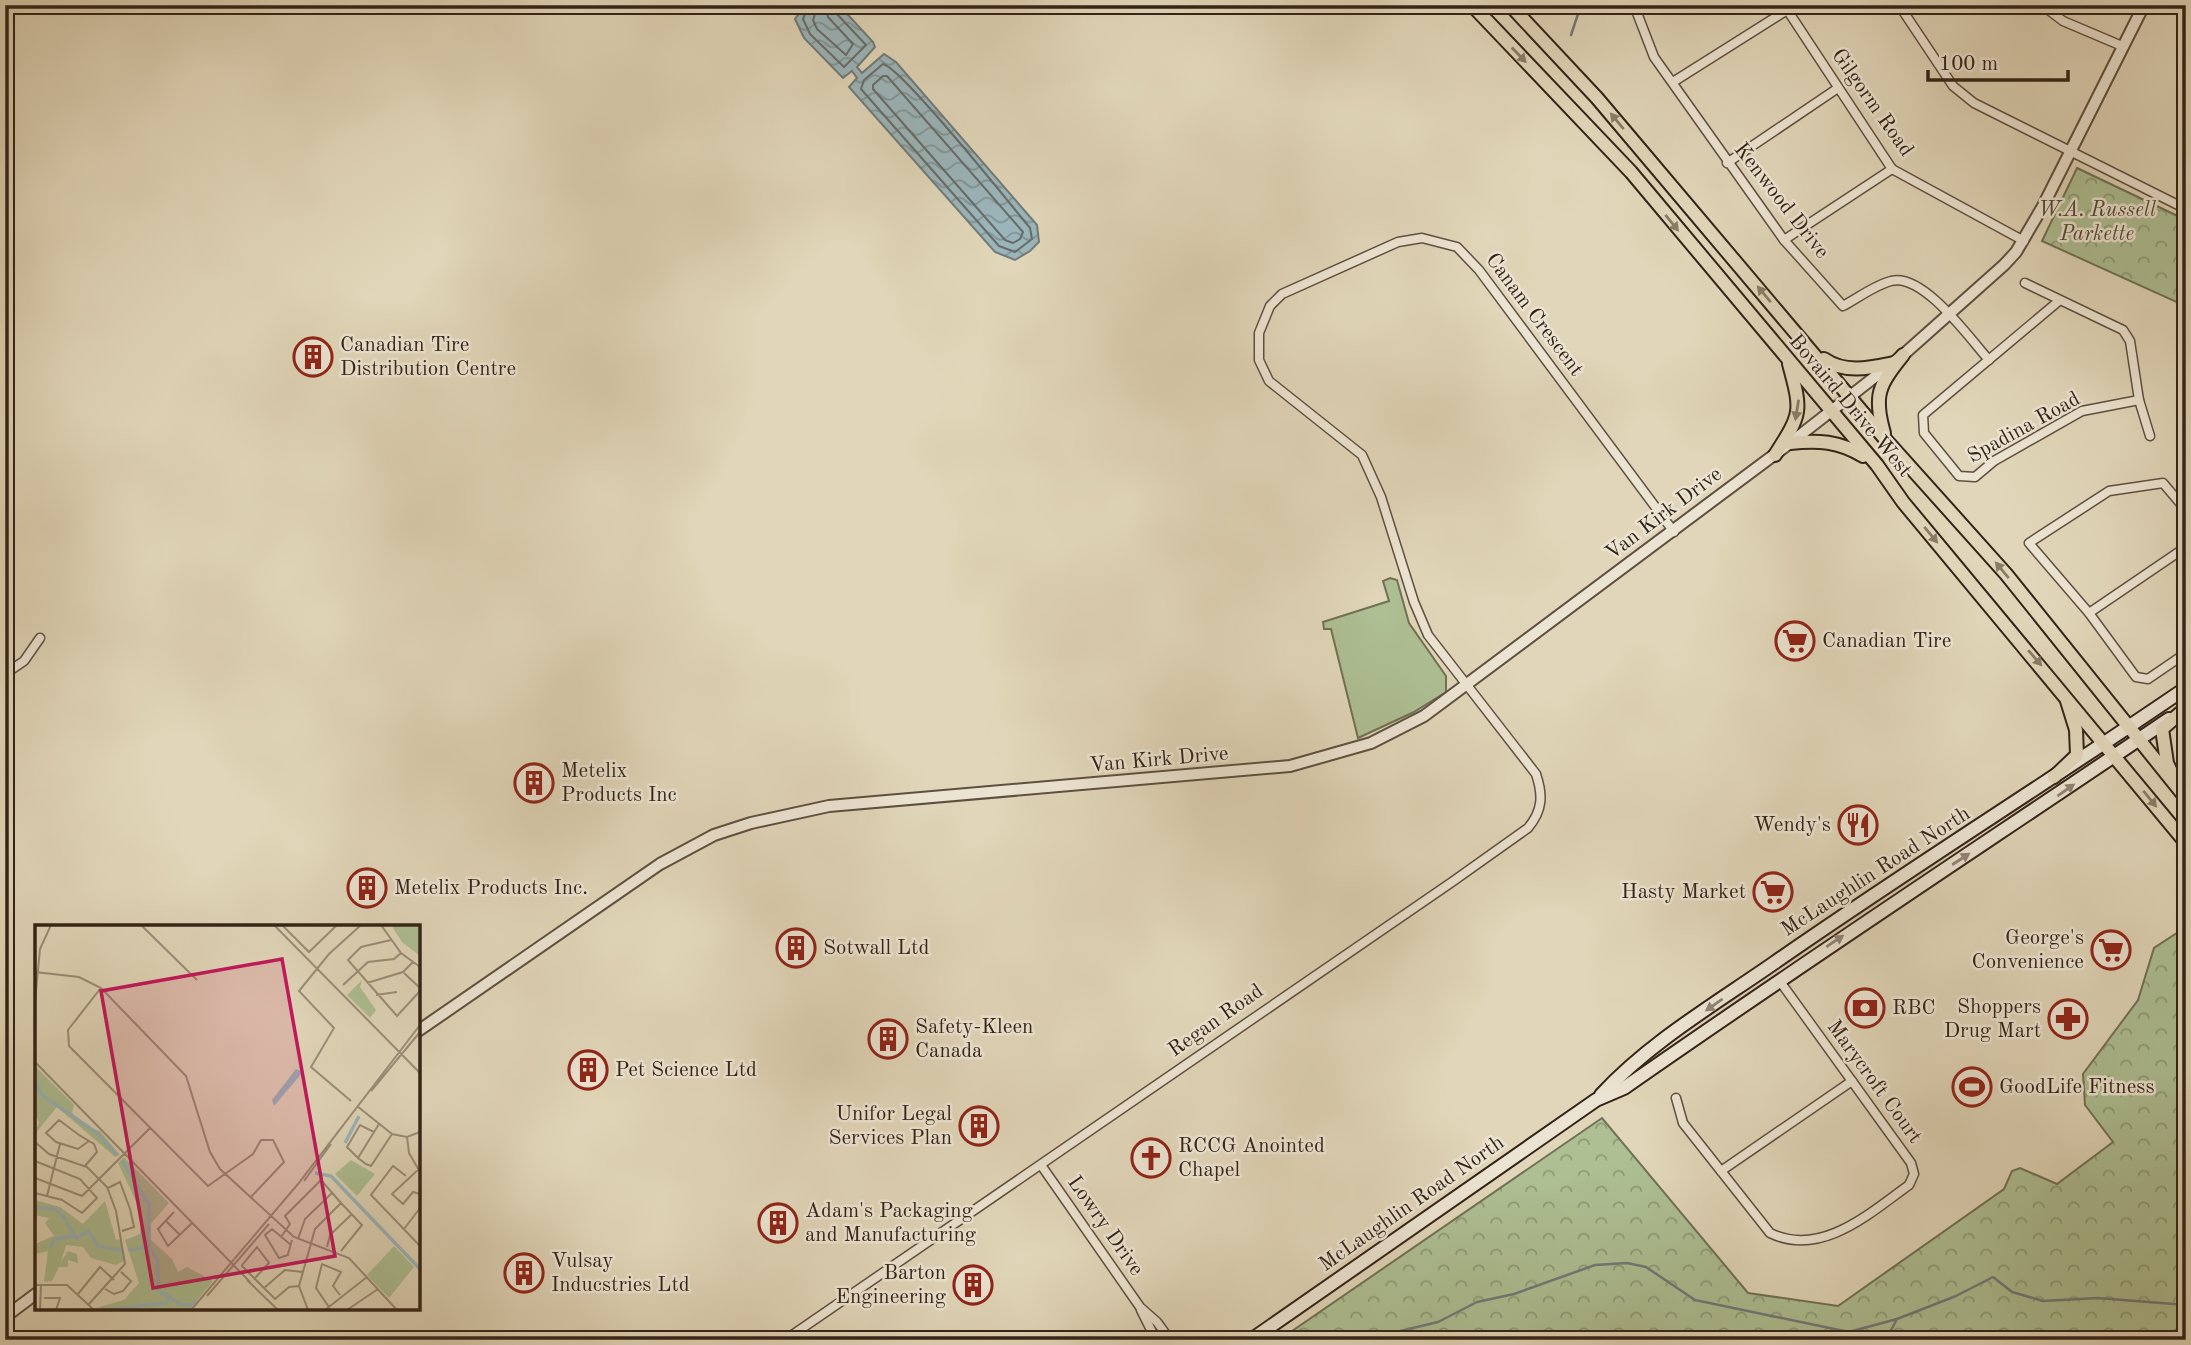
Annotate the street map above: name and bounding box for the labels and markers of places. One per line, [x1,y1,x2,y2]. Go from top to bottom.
place label: Canadian Tire Distribution Centre [340,335,516,380]
building icon: Canadian Tire Distribution Centre [292,336,334,378]
supermarket icon: Canadian Tire [1774,620,1816,662]
place label: Canadian Tire [1822,631,1951,652]
place label: Metelix Products Inc [561,761,677,806]
building icon: Metelix Products Inc [513,762,555,804]
restaurant icon: Wendy's [1837,804,1879,846]
place label: Wendy's [1753,815,1831,836]
building icon: Metelix Products Inc. [346,867,388,909]
supermarket icon: Hasty Market [1752,871,1794,913]
place label: Metelix Products Inc. [394,878,588,899]
place label: Hasty Market [1621,882,1746,903]
building icon: Sotwall Ltd [775,927,817,969]
place label: George's Convenience [1972,928,2084,973]
supermarket icon: George's Convenience [2090,929,2132,971]
place label: Sotwall Ltd [823,938,929,959]
bank icon: RBC [1844,987,1886,1029]
place label: Shoppers Drug Mart [1944,997,2041,1042]
place label: RBC [1892,998,1936,1019]
pharmacy icon: Shoppers Drug Mart [2047,998,2089,1040]
place label: Safety-Kleen Canada [915,1017,1033,1062]
building icon: Safety-Kleen Canada [867,1018,909,1060]
building icon: Pet Science Ltd [567,1049,609,1091]
place label: Pet Science Ltd [615,1060,757,1081]
sports icon: GoodLife Fitness [1951,1066,1993,1108]
place label: GoodLife Fitness [1999,1077,2155,1098]
place label: Unifor Legal Services Plan [828,1104,952,1149]
building icon: Unifor Legal Services Plan [958,1105,1000,1147]
place label: RCCG Anointed Chapel [1178,1136,1325,1181]
church icon: RCCG Anointed Chapel [1130,1137,1172,1179]
place label: Adam's Packaging and Manufacturing [805,1201,977,1246]
building icon: Adam's Packaging and Manufacturing [757,1202,799,1244]
place label: Vulsay Inducstries Ltd [551,1251,690,1296]
building icon: Vulsay Inducstries Ltd [503,1252,545,1294]
place label: Barton Engineering [836,1263,947,1308]
building icon: Barton Engineering [952,1264,994,1306]

